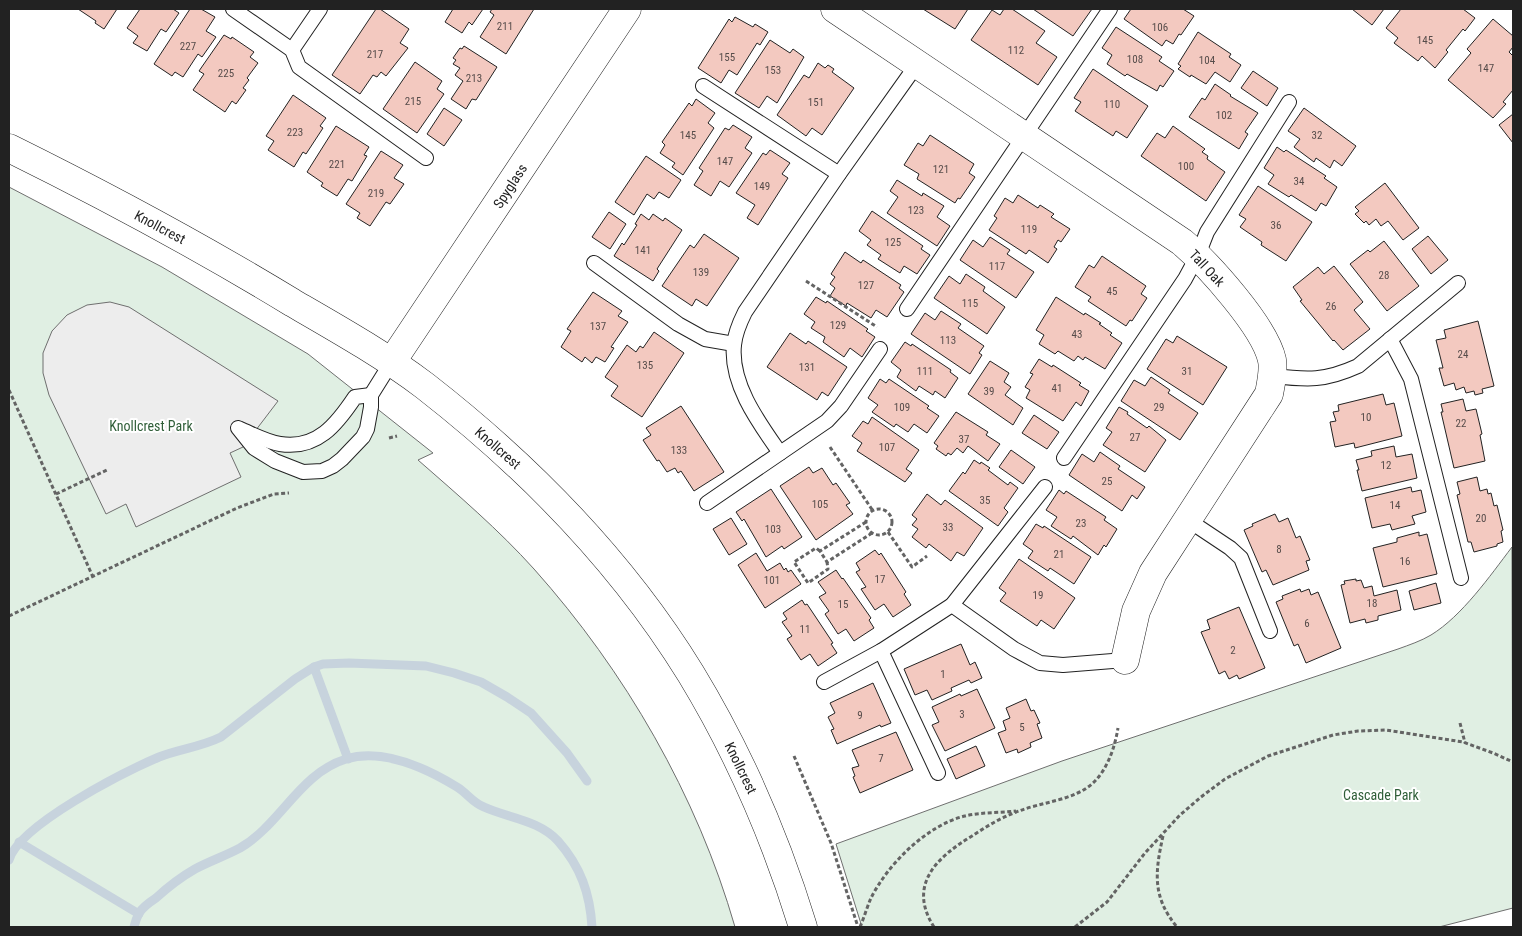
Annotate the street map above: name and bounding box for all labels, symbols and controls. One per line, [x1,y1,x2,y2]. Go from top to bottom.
house number: 211 [497,20,513,33]
house number: 106 [1152,21,1168,34]
house number: 145 [1417,34,1433,47]
house number: 227 [180,40,196,53]
house number: 112 [1008,44,1024,57]
house number: 217 [367,48,383,61]
house number: 155 [719,51,735,64]
house number: 108 [1127,53,1143,66]
house number: 104 [1199,54,1216,67]
house number: 147 [1478,62,1494,75]
house number: 153 [765,64,781,77]
house number: 225 [218,67,234,80]
house number: 213 [466,72,482,85]
house number: 215 [405,95,421,108]
house number: 151 [808,96,824,109]
house number: 110 [1104,98,1120,111]
house number: 102 [1216,109,1232,122]
house number: 223 [287,126,303,139]
house number: 145 [680,129,696,142]
house number: 32 [1312,129,1322,142]
house number: 147 [717,155,733,168]
house number: 221 [329,158,345,171]
house number: 100 [1178,160,1194,173]
street label: Spyglass [490,161,530,211]
house number: 121 [933,163,949,176]
house number: 34 [1294,175,1305,188]
house number: 149 [754,180,770,193]
house number: 219 [368,187,384,200]
house number: 123 [908,204,924,217]
street label: Knollcrest [132,207,188,247]
house number: 36 [1271,219,1281,232]
house number: 119 [1021,223,1037,236]
house number: 125 [885,236,901,249]
house number: 141 [635,244,651,257]
street label: Tall Oak [1186,246,1228,290]
house number: 117 [989,260,1005,273]
house number: 139 [693,266,709,279]
house number: 28 [1379,269,1389,282]
house number: 127 [858,279,874,292]
house number: 45 [1107,285,1117,298]
house number: 115 [962,297,978,310]
house number: 26 [1326,300,1336,313]
house number: 129 [830,319,846,332]
house number: 137 [590,320,606,333]
house number: 43 [1072,328,1082,341]
house number: 113 [940,334,956,347]
house number: 24 [1458,348,1469,361]
house number: 135 [637,359,653,372]
house number: 131 [799,361,815,374]
house number: 111 [917,365,933,378]
house number: 31 [1182,365,1192,378]
house number: 41 [1052,382,1062,395]
house number: 39 [984,385,994,398]
house number: 109 [894,401,910,414]
house number: 29 [1154,401,1164,414]
house number: 10 [1361,411,1371,424]
house number: 22 [1456,417,1466,430]
park label: Knollcrest Park [109,418,193,434]
street label: Knollcrest [472,424,524,472]
house number: 27 [1130,431,1140,444]
house number: 37 [959,433,969,446]
house number: 107 [879,441,895,454]
house number: 133 [671,444,687,457]
house number: 12 [1381,459,1391,472]
house number: 25 [1102,475,1112,488]
house number: 35 [980,494,990,507]
house number: 105 [812,498,828,511]
house number: 14 [1390,499,1401,512]
house number: 20 [1476,512,1486,525]
house number: 23 [1076,517,1086,530]
house number: 33 [943,521,953,534]
house number: 103 [765,523,781,536]
house number: 8 [1276,543,1282,556]
house number: 21 [1054,548,1064,561]
house number: 16 [1400,555,1410,568]
house number: 17 [875,573,885,586]
house number: 101 [764,574,780,587]
house number: 19 [1033,589,1043,602]
house number: 18 [1367,597,1377,610]
house number: 15 [838,598,848,611]
house number: 6 [1304,617,1310,630]
house number: 11 [800,623,810,636]
house number: 2 [1230,644,1236,657]
house number: 1 [940,668,946,681]
house number: 3 [959,708,965,721]
house number: 9 [857,709,863,722]
house number: 5 [1019,721,1025,734]
street label: Knollcrest [722,740,760,796]
house number: 7 [878,752,884,765]
park label: Cascade Park [1343,787,1420,803]

